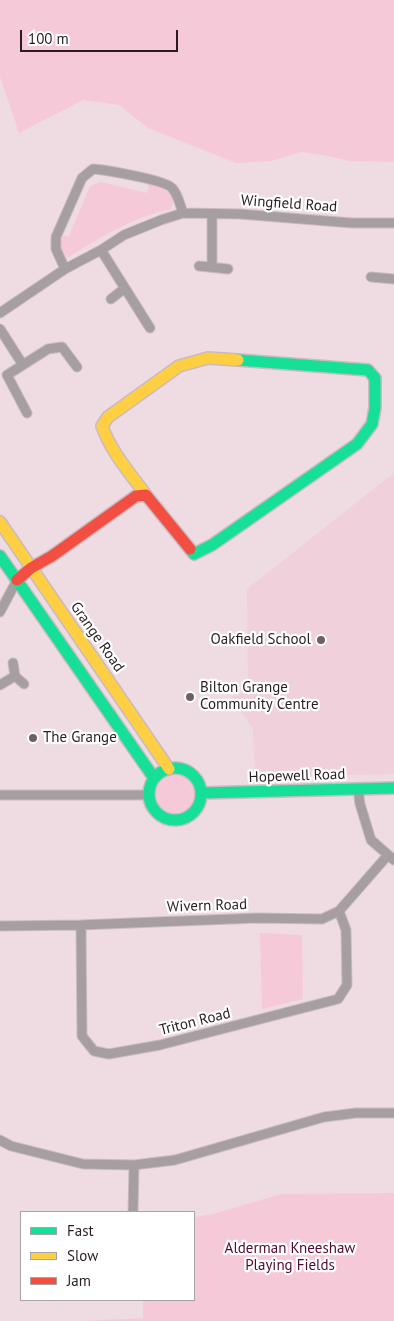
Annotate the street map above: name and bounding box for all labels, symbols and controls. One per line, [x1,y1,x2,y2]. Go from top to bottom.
scale bar [22,20,180,52]
text: 100 m [28,29,69,48]
street label: Wingfield Road [240,192,338,216]
street label: Grange Road [66,599,128,675]
place label: Oakfield School [211,631,311,649]
marker: Oakfield School [315,634,327,646]
place label: Bilton Grange Community Centre [200,679,318,714]
marker: Bilton Grange Community Centre [184,691,196,703]
place label: The Grange [43,729,117,747]
marker: The Grange [27,732,39,744]
street label: Hopewell Road [248,765,346,787]
street label: Wivern Road [167,896,247,916]
street label: Triton Road [158,1004,232,1040]
legend [20,1211,195,1301]
text: Fast [67,1221,94,1240]
park label: Alderman Kneeshaw Playing Fields [225,1240,355,1275]
text: Slow [67,1246,98,1265]
text: Jam [67,1271,91,1290]

